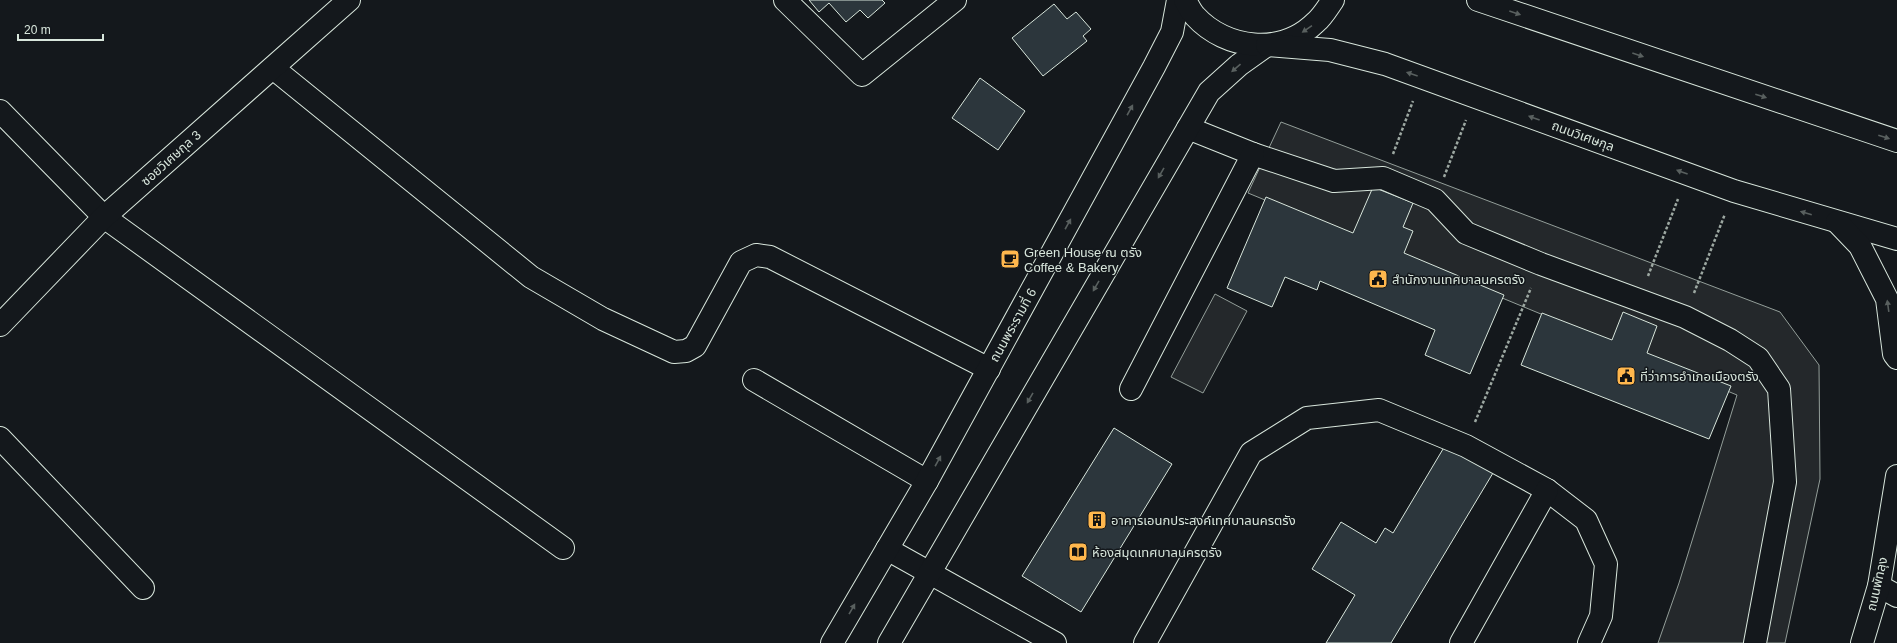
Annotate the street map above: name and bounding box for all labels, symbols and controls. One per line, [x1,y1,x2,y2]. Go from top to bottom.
one-way arrow [1509,10,1521,16]
scale bar [18,16,103,42]
text: 20 m [24,23,51,37]
one-way arrow [1302,25,1312,33]
one-way arrow [1632,52,1644,58]
one-way arrow [1231,64,1241,73]
one-way arrow [1405,70,1417,76]
one-way arrow [1755,93,1767,99]
one-way arrow [1127,104,1134,116]
one-way arrow [1527,115,1539,121]
street label: ถนนวิเศษกุล [1550,118,1616,154]
street label: ซอยวิเศษกุล 3 [138,127,204,189]
one-way arrow [1879,134,1891,140]
one-way arrow [1157,168,1165,178]
one-way arrow [1676,169,1688,175]
one-way arrow [1799,209,1812,215]
one-way arrow [1065,218,1071,230]
place label: Green House ณ ตรัง Coffee & Bakery [1024,245,1142,275]
cafe icon: Green House ณ ตรัง Coffee & Bakery [999,248,1021,270]
public building icon: สำนักงานเทศบาลนครตรัง [1367,268,1389,290]
place label: สำนักงานเทศบาลนครตรัง [1392,272,1525,287]
one-way arrow [1092,280,1099,292]
street label: ถนนพระรามที่ 6 [985,285,1039,364]
one-way arrow [1884,300,1891,312]
public building icon: ที่ว่าการอำเภอเมืองตรัง [1615,365,1637,387]
place label: ที่ว่าการอำเภอเมืองตรัง [1640,367,1759,384]
one-way arrow [1027,392,1034,404]
one-way arrow [935,455,942,467]
building icon: อาคารเอนกประสงค์เทศบาลนครตรัง [1086,509,1108,531]
place label: อาคารเอนกประสงค์เทศบาลนครตรัง [1111,513,1296,528]
library icon: ห้องสมุดเทศบาลนครตรัง [1067,541,1089,563]
place label: ห้องสมุดเทศบาลนครตรัง [1092,545,1222,560]
street label: ถนนพัทลุง [1863,555,1891,613]
one-way arrow [848,603,855,615]

